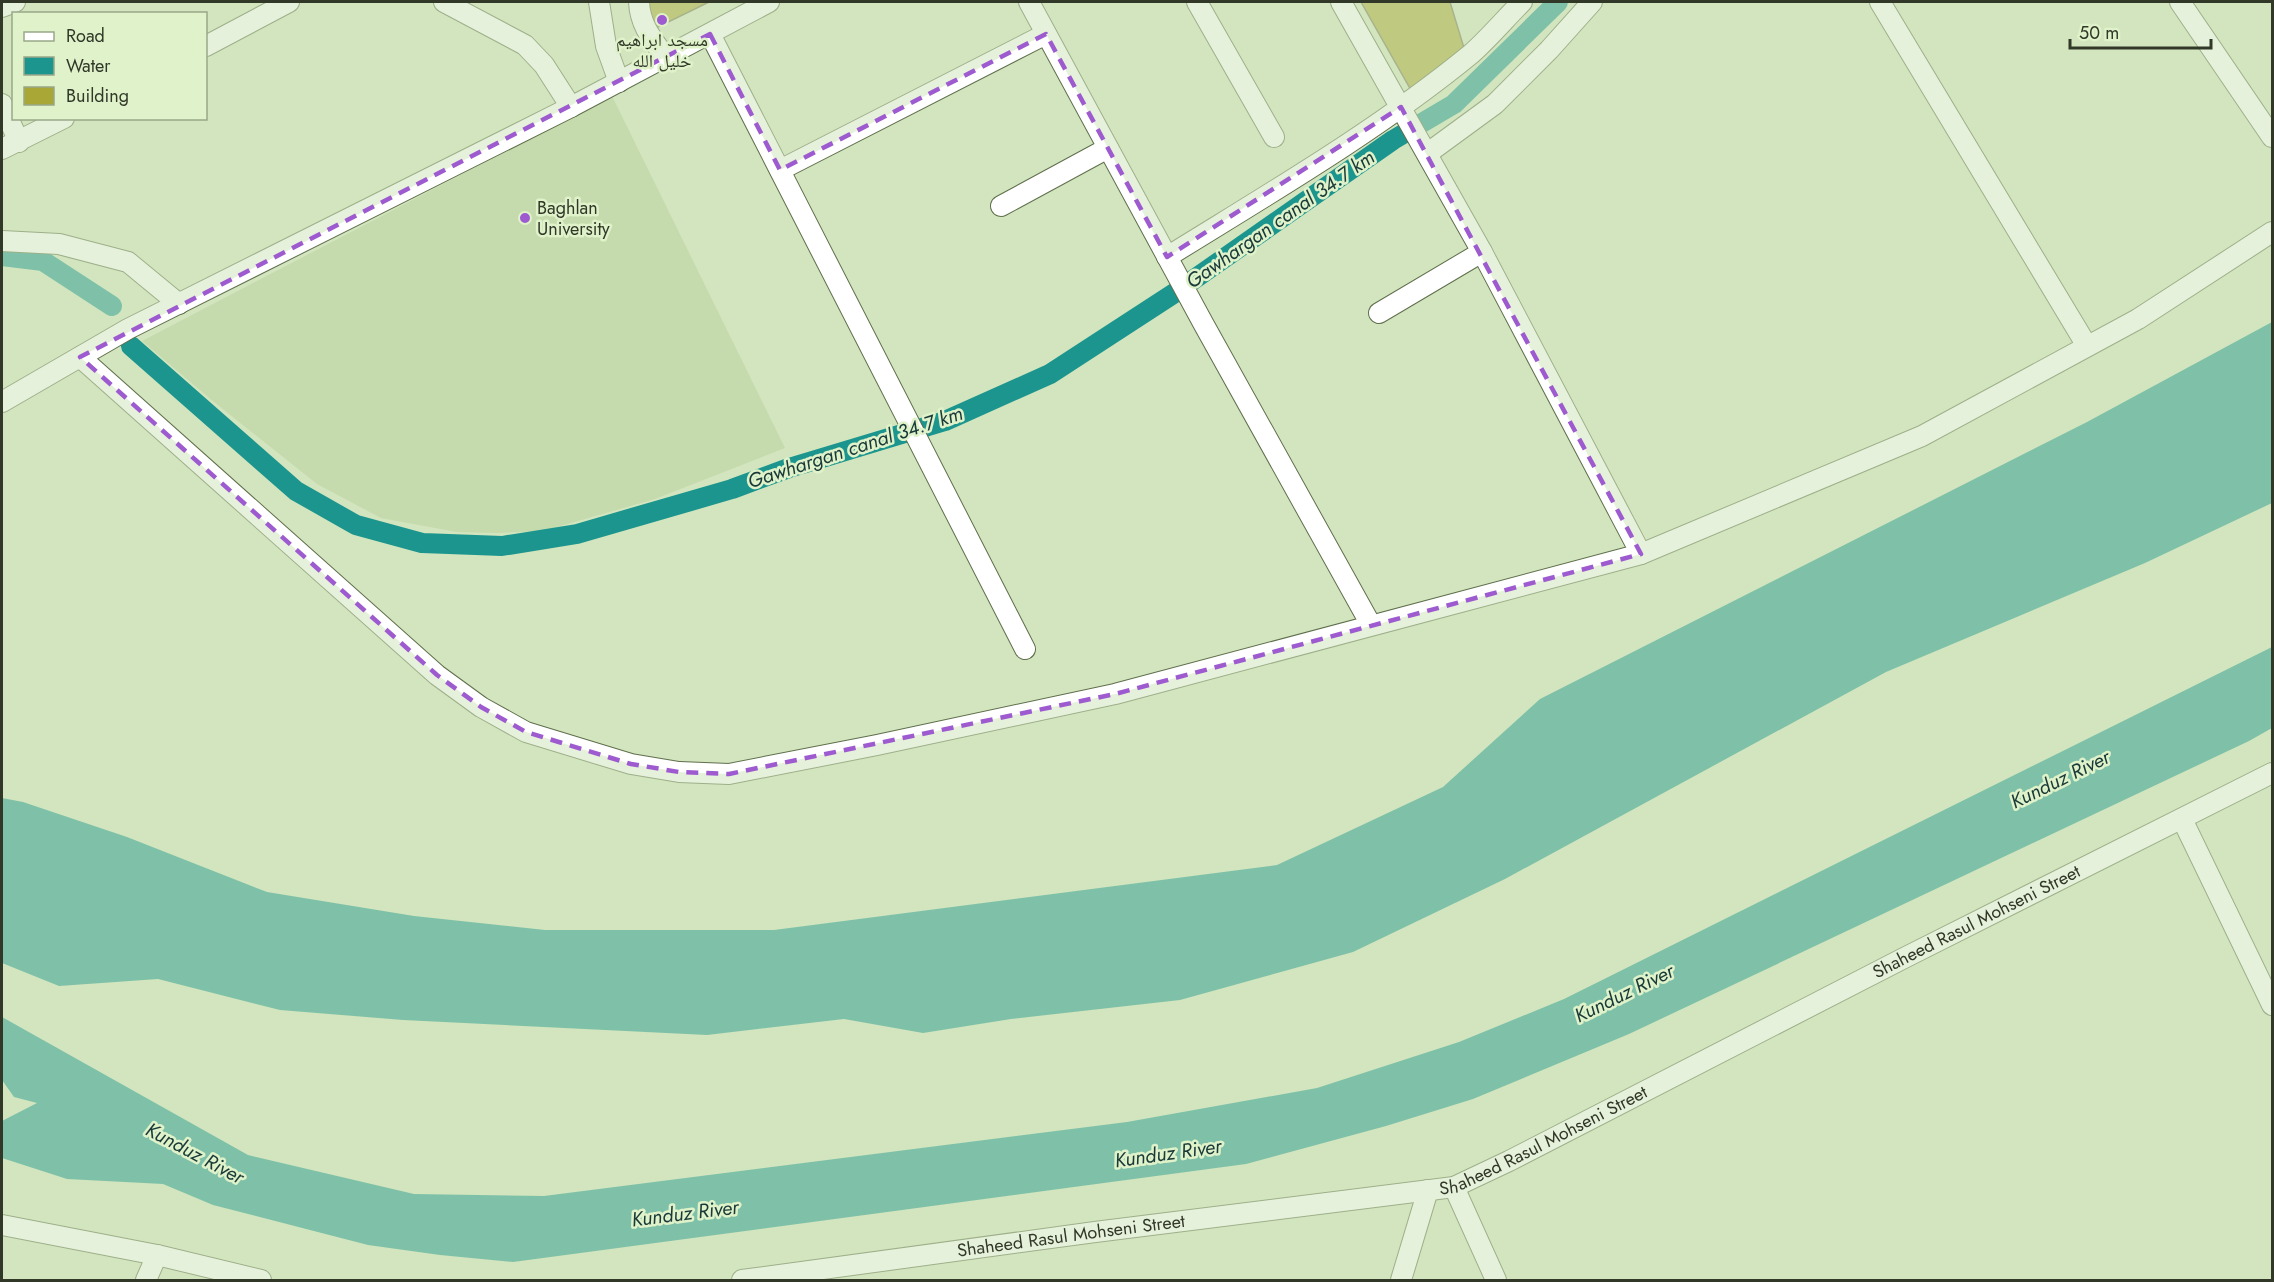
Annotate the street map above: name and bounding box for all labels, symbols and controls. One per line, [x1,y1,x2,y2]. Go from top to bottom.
legend [12,12,207,120]
scale bar [2070,12,2211,50]
marker: مسجد ابراهیم خلیل الله [655,13,669,27]
text: 50 m [2079,20,2119,46]
text: Road [66,23,105,49]
place label: مسجد ابراهیم خلیل الله [616,27,708,74]
text: Water [66,53,111,79]
text: Building [66,83,129,109]
water label: Gawhargan canal 34.7 km [1180,143,1381,296]
place label: Baghlan University [537,195,610,242]
marker: Baghlan University [518,211,532,225]
water label: Gawhargan canal 34.7 km [744,399,967,496]
water label: Kunduz River [2005,742,2116,816]
street label: Shaheed Rasul Mohseni Street [1868,858,2085,985]
water label: Kunduz River [1569,956,1680,1030]
street label: Shaheed Rasul Mohseni Street [1438,1079,1652,1202]
water label: Kunduz River [140,1115,250,1192]
water label: Kunduz River [1113,1131,1225,1175]
water label: Kunduz River [630,1192,742,1234]
street label: Shaheed Rasul Mohseni Street [955,1208,1187,1264]

